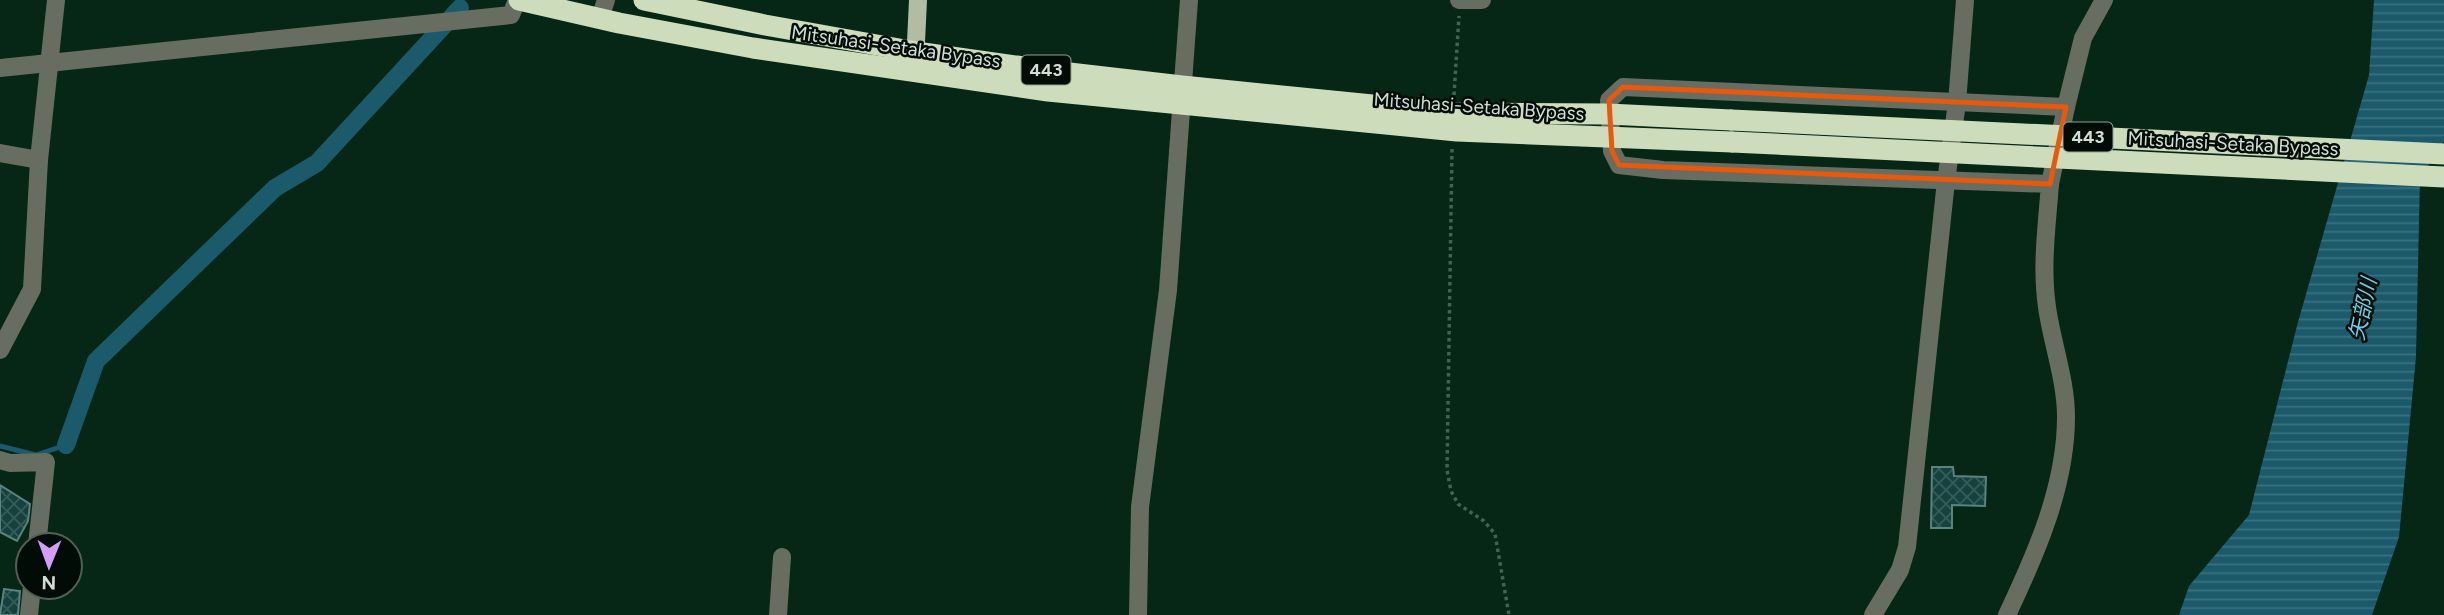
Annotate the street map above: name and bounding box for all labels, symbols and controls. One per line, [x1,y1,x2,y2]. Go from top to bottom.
street label: Mitsuhasi-Setaka Bypass [790,20,1002,73]
road number: 443 [1021,56,1070,84]
street label: Mitsuhasi-Setaka Bypass [1373,88,1585,125]
road number: 443 [2064,122,2112,152]
street label: Mitsuhasi-Setaka Bypass [2127,126,2339,161]
water label: 矢部川 [2344,274,2382,342]
north arrow [14,531,84,601]
text: N [41,571,56,594]

